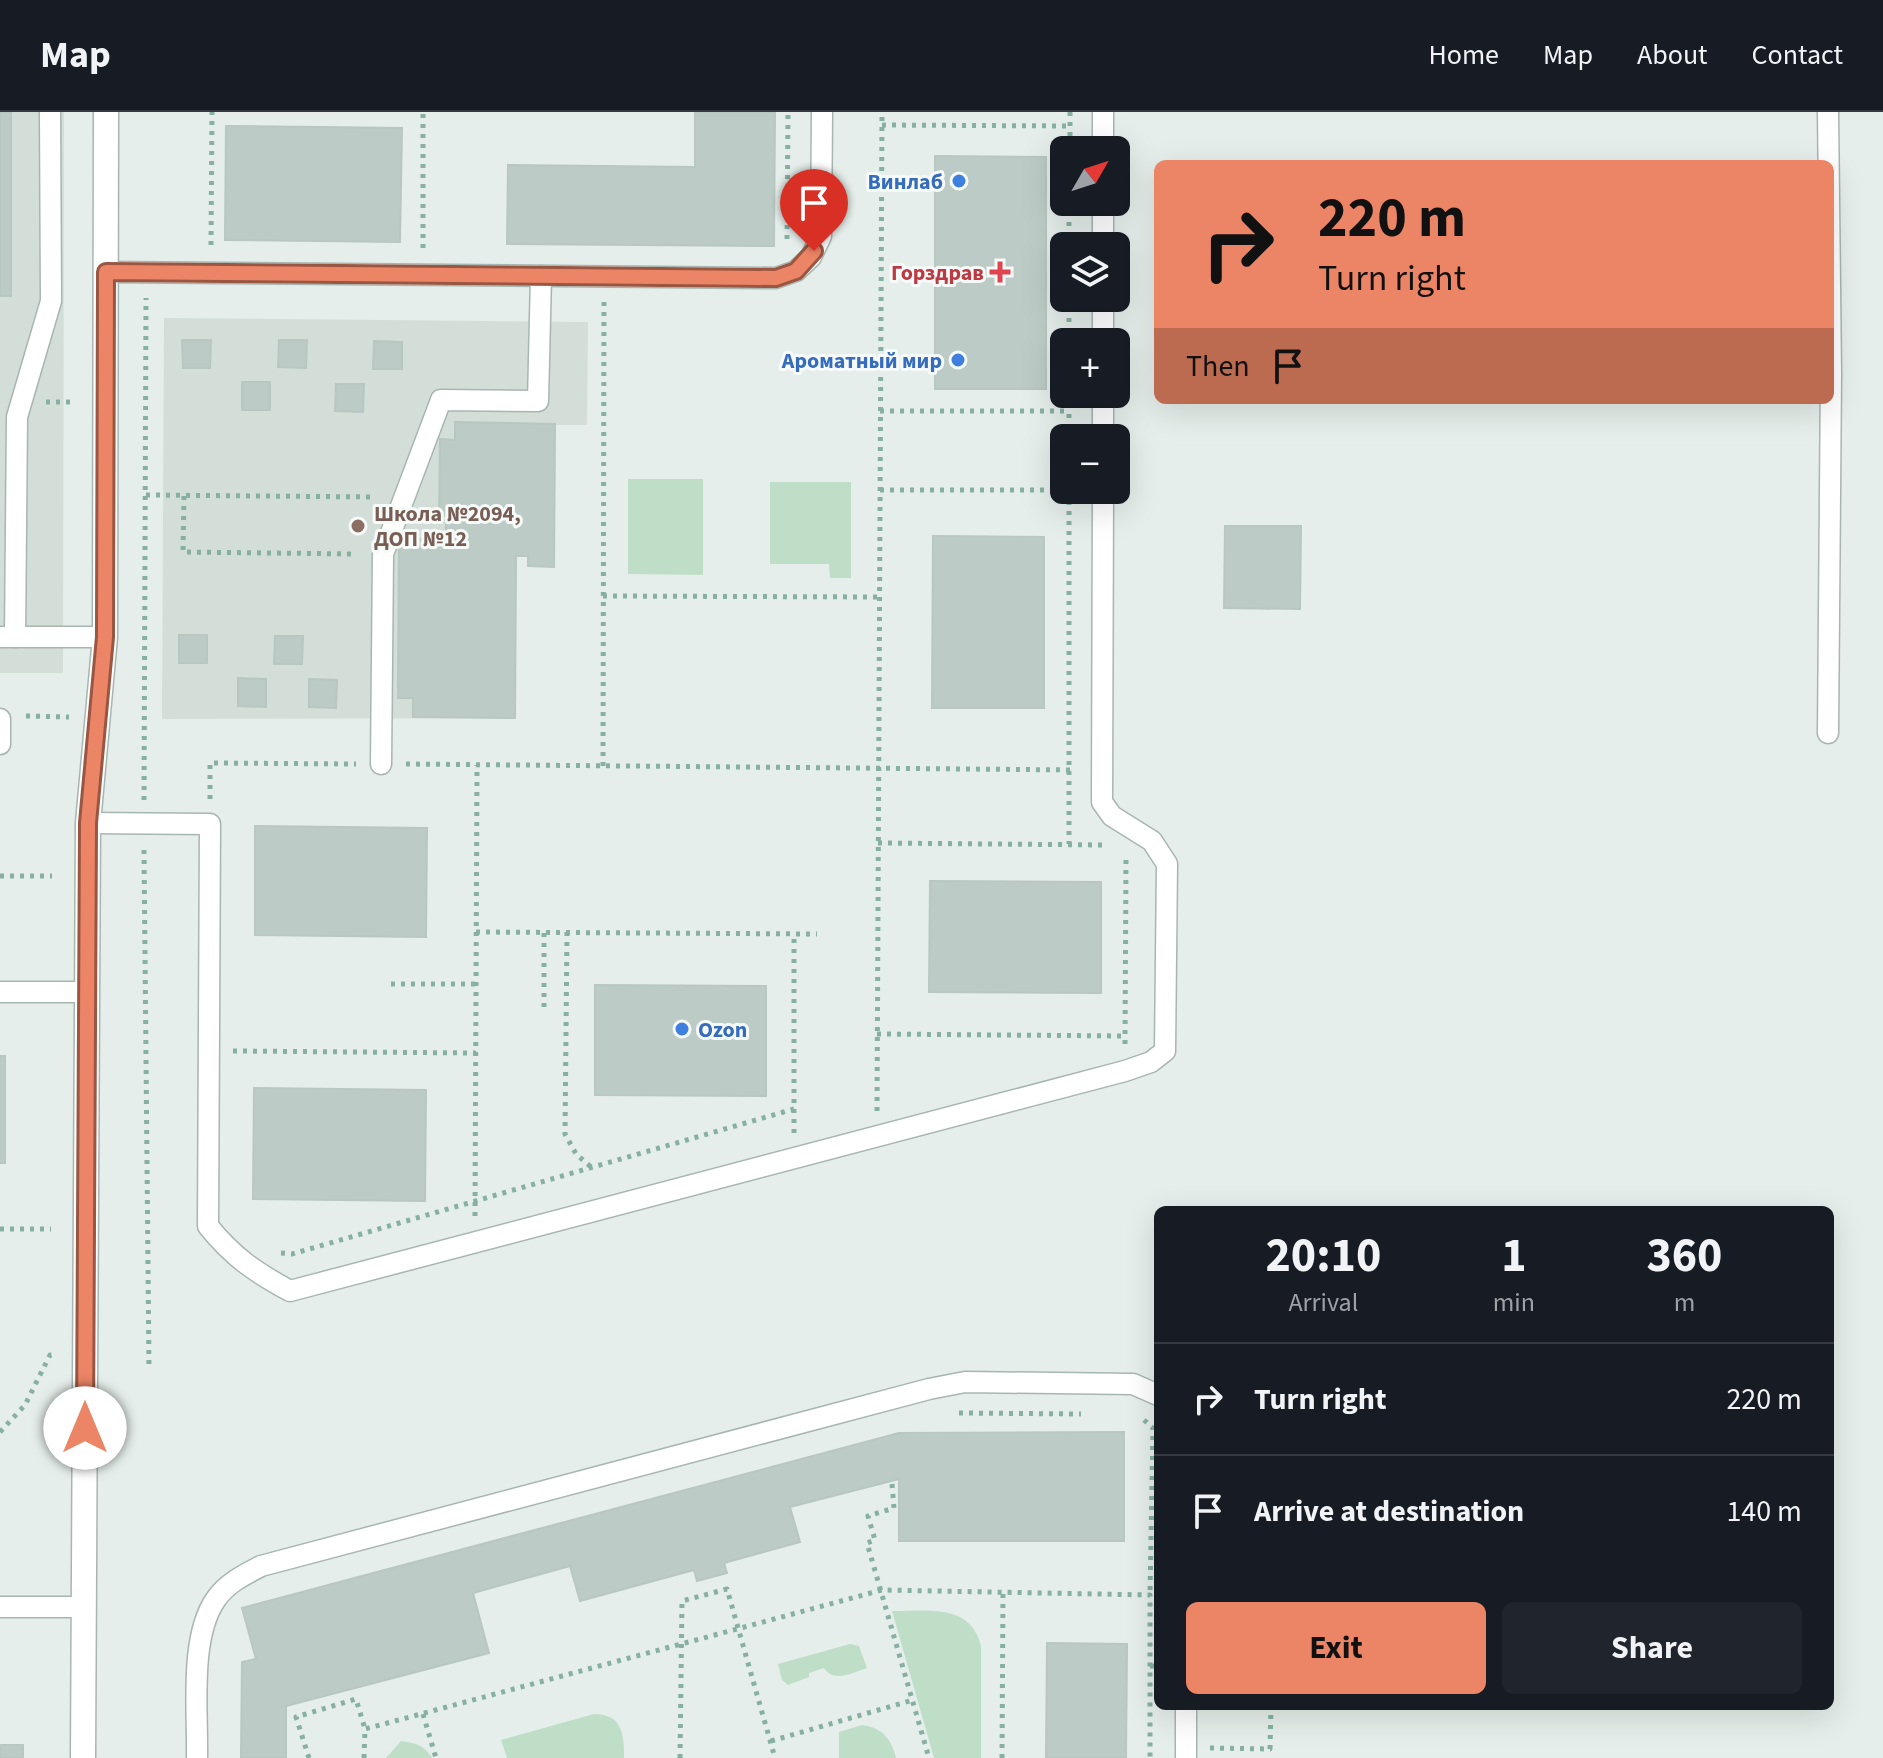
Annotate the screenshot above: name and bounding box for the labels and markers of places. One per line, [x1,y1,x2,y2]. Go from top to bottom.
place label: Винлаб [868,166,943,198]
pin [780,169,848,251]
marker: Винлаб [950,172,968,190]
place label: Горздрав [891,257,984,289]
marker: Горздрав [991,263,1009,281]
place label: Ароматный мир [781,345,942,377]
marker: Ароматный мир [949,351,967,369]
place label: Школа №2094, ДОП №12 [374,498,521,555]
marker: Школа №2094, ДОП №12 [349,517,367,535]
place label: Ozon [698,1014,747,1046]
marker: Ozon [673,1020,691,1038]

